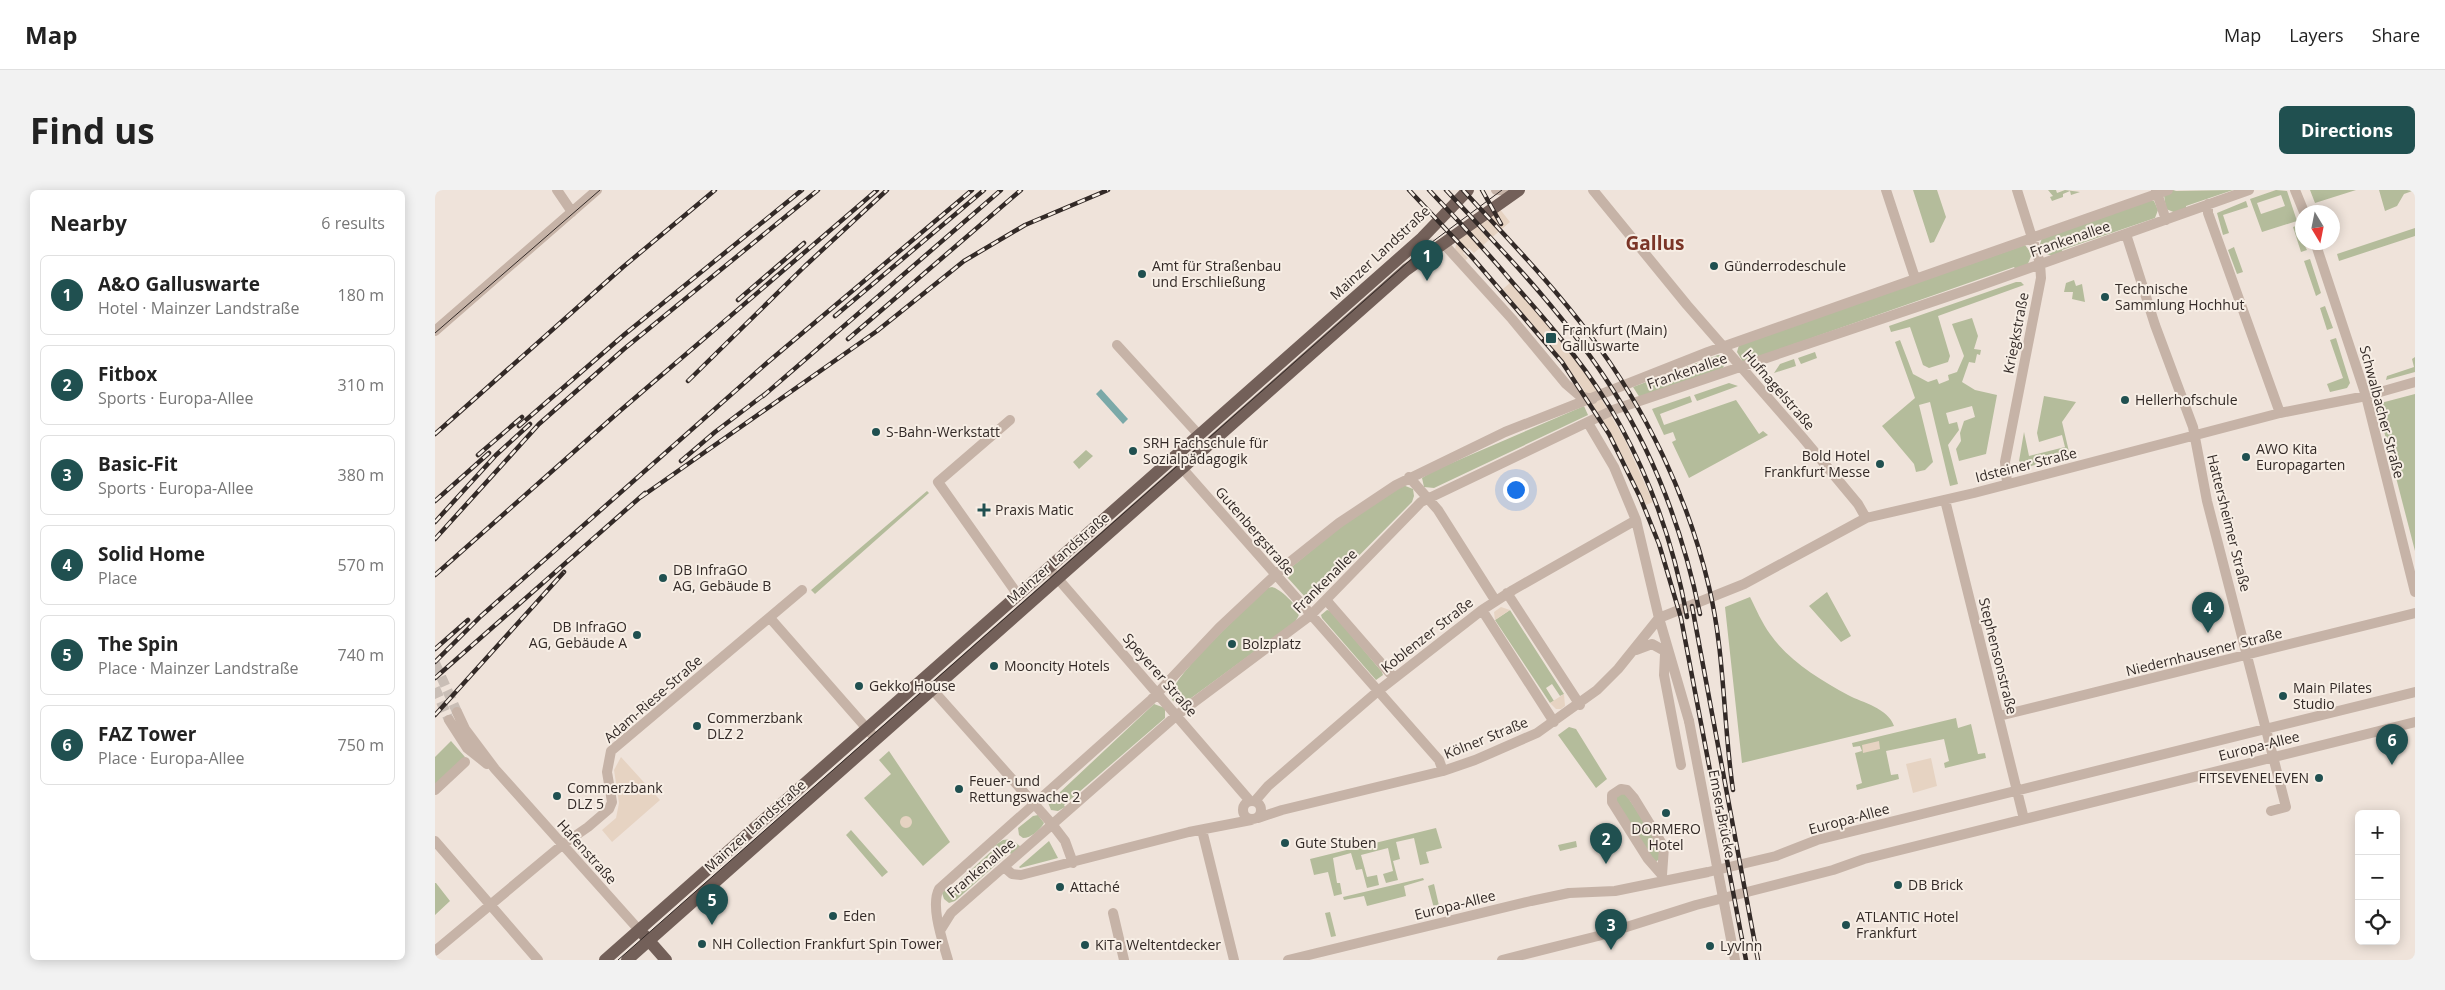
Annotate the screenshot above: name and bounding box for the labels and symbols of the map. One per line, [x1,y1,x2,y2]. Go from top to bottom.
street label: Mainzer Landstraße [1326,201,1434,304]
north arrow [2295,205,2340,250]
street label: Frankenallee [2027,216,2113,261]
district label: Gallus [1626,230,1684,256]
pin: 1 [1411,240,1443,281]
place label: Amt für Straßenbau und Erschließung [1152,256,1281,291]
place label: Günderrodeschule [1724,256,1846,275]
marker: Günderrodeschule [1708,260,1720,272]
marker: Amt für Straßenbau und Erschließung [1136,268,1148,280]
place label: Technische Sammlung Hochhut [2115,279,2245,314]
street label: Kriegkstraße [1998,291,2033,375]
marker: Technische Sammlung Hochhut [2099,291,2111,303]
place label: Frankfurt (Main) Galluswarte [1562,320,1667,355]
marker: Frankfurt (Main) Galluswarte [1544,331,1558,345]
street label: Schwalbacher Straße [2356,343,2409,480]
street label: Hufnagelstraße [1739,345,1820,434]
street label: Frankenallee [1644,348,1730,393]
place label: Hellerhofschule [2135,390,2238,409]
marker: Hellerhofschule [2119,394,2131,406]
place label: S-Bahn-Werkstatt [886,422,1000,441]
marker: S-Bahn-Werkstatt [870,426,882,438]
place label: SRH Fachschule für Sozialpädagogik [1143,433,1268,468]
place label: AWO Kita Europagarten [2256,439,2345,474]
street label: Idsteiner Straße [1973,443,2079,486]
marker: SRH Fachschule für Sozialpädagogik [1127,445,1139,457]
place label: Bold Hotel Frankfurt Messe [1764,446,1870,481]
marker: AWO Kita Europagarten [2240,451,2252,463]
street label: Hattersheimer Straße [2203,452,2256,594]
marker: Bold Hotel Frankfurt Messe [1874,458,1886,470]
your location [1503,477,1529,503]
street label: Gutenbergstraße [1212,482,1299,579]
place label: Praxis Matic [995,500,1074,519]
marker: Praxis Matic [977,503,991,517]
street label: Mainzer Landstraße [1002,508,1113,608]
street label: Frankenallee [1288,544,1361,617]
place label: DB InfraGO AG, Gebäude B [673,560,771,595]
marker: DB InfraGO AG, Gebäude B [657,572,669,584]
pin: 4 [2192,592,2224,633]
street label: Koblenzer Straße [1377,593,1477,677]
street label: Stephensonstraße [1975,596,2022,716]
place label: DB InfraGO AG, Gebäude A [529,617,627,652]
street label: Niedernhausener Straße [2124,623,2284,680]
marker: DB InfraGO AG, Gebäude A [631,629,643,641]
street label: Speyerer Straße [1119,629,1202,721]
place label: Bolzplatz [1242,634,1301,653]
marker: Bolzplatz [1226,638,1238,650]
street label: Adam-Riese-Straße [599,651,706,747]
place label: Mooncity Hotels [1004,656,1110,675]
marker: Mooncity Hotels [988,660,1000,672]
place label: Gekko House [869,676,956,695]
place label: Main Pilates Studio [2293,678,2372,713]
marker: Gekko House [853,680,865,692]
marker: Main Pilates Studio [2277,690,2289,702]
place label: Commerzbank DLZ 2 [707,708,803,743]
street label: Kölner Straße [1441,712,1531,763]
marker: Commerzbank DLZ 2 [691,720,703,732]
pin: 6 [2376,724,2408,765]
street label: Europa-Allee [2216,726,2302,765]
street label: Emser Brücke [1705,768,1740,860]
place label: FITSEVENELEVEN [2198,768,2309,787]
place label: Feuer- und Rettungswache 2 [969,771,1080,806]
marker: FITSEVENELEVEN [2313,772,2325,784]
street label: Mainzer Landstraße [700,775,810,876]
place label: Commerzbank DLZ 5 [567,778,663,813]
marker: Feuer- und Rettungswache 2 [953,783,965,795]
marker: Commerzbank DLZ 5 [551,790,563,802]
street label: Europa-Allee [1806,799,1892,838]
marker: DORMERO Hotel [1660,807,1672,819]
street label: Hafenstraße [553,815,622,888]
place label: DORMERO Hotel [1631,819,1701,854]
pin: 2 [1590,823,1622,864]
street label: Frankenallee [943,833,1019,902]
place label: Gute Stuben [1295,833,1377,852]
marker: Gute Stuben [1279,837,1291,849]
place label: DB Brick [1908,875,1964,894]
place label: Attaché [1070,877,1120,896]
marker: DB Brick [1892,879,1904,891]
marker: Attaché [1054,881,1066,893]
pin: 5 [696,884,728,925]
street label: Europa-Allee [1412,885,1498,924]
place label: Eden [843,906,876,925]
place label: ATLANTIC Hotel Frankfurt [1856,907,1958,942]
pin: 3 [1595,909,1627,950]
marker: Eden [827,910,839,922]
marker: ATLANTIC Hotel Frankfurt [1840,919,1852,931]
place label: NH Collection Frankfurt Spin Tower [712,934,942,953]
place label: KiTa Weltentdecker [1095,935,1221,954]
place label: LyvInn [1720,936,1762,955]
marker: NH Collection Frankfurt Spin Tower [696,938,708,950]
marker: KiTa Weltentdecker [1079,939,1091,951]
marker: LyvInn [1704,940,1716,952]

